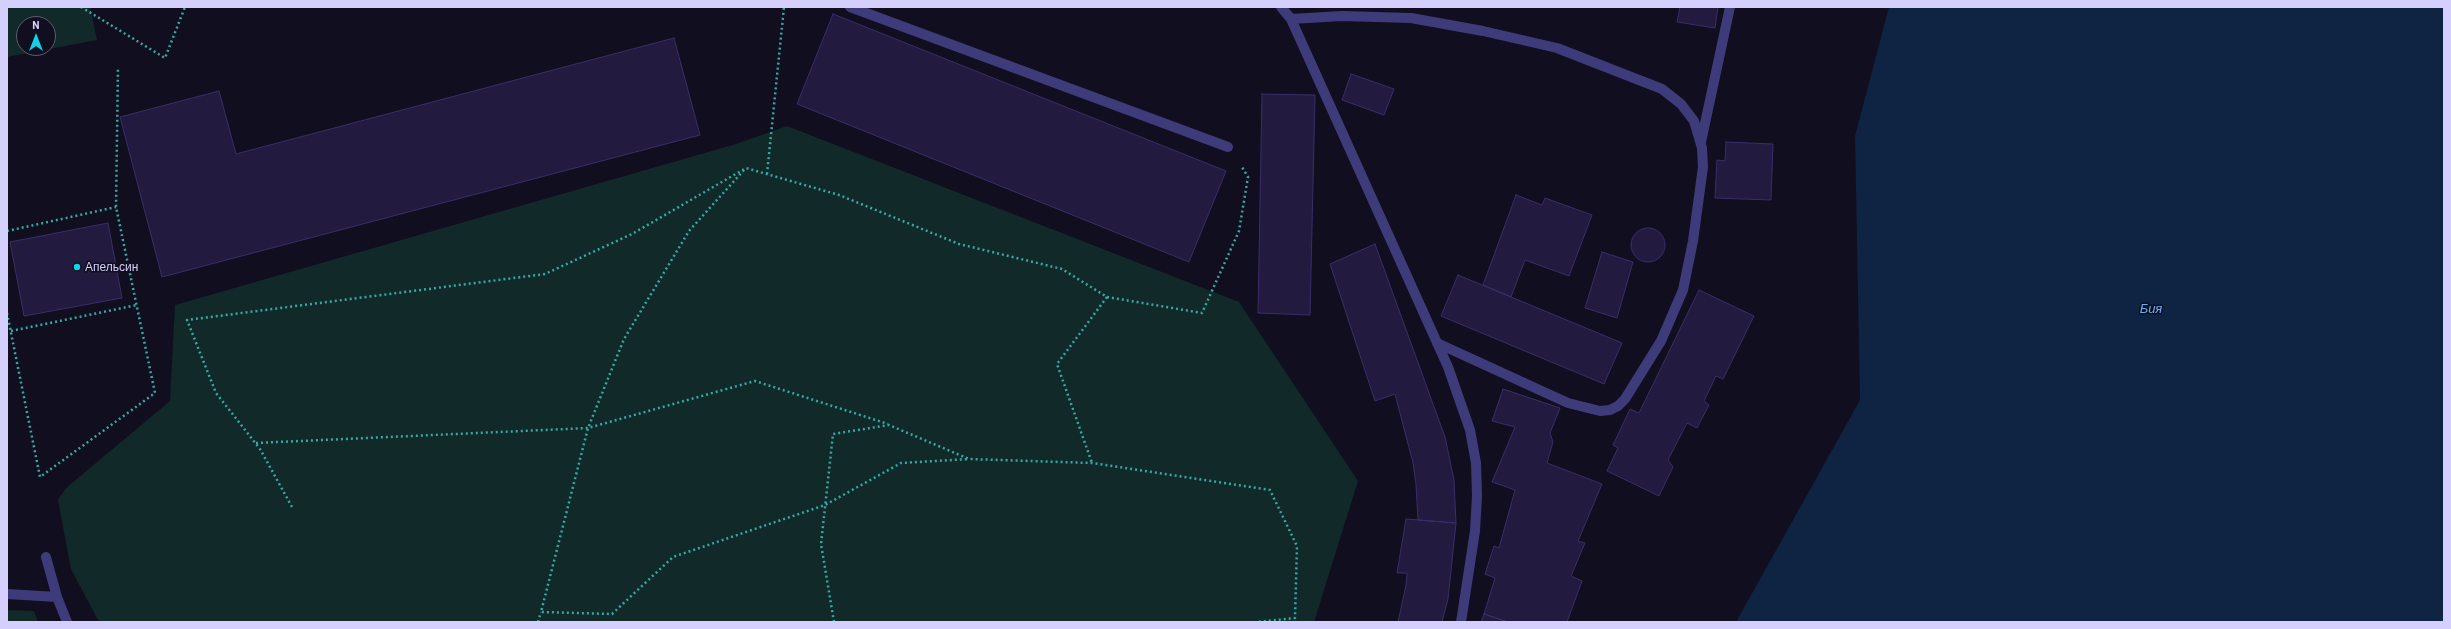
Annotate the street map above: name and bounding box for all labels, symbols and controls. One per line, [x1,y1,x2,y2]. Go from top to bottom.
north arrow [16,16,56,56]
text: N [32,18,40,31]
place label: Апельсин [85,260,138,274]
marker: Апельсин [72,262,82,272]
water label: Бия [2140,301,2162,317]

